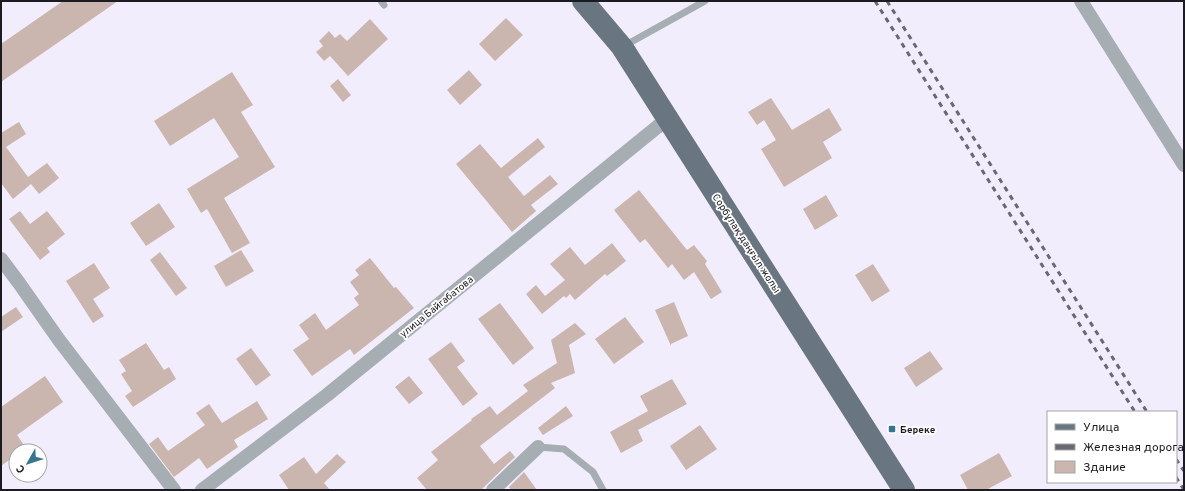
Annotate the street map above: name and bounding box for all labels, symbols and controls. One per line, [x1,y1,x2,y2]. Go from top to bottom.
street label: Сорбұлақ даңғыл жолы [709,192,783,296]
street label: улица Байгабатова [398,274,476,341]
legend [1047,411,1177,483]
text: Улица [1083,420,1119,436]
marker: Береке [887,424,897,434]
place label: Береке [900,424,936,437]
text: Железная дорога [1083,440,1184,456]
north arrow [8,443,48,483]
text: Здание [1083,460,1126,476]
text: С [13,462,29,476]

